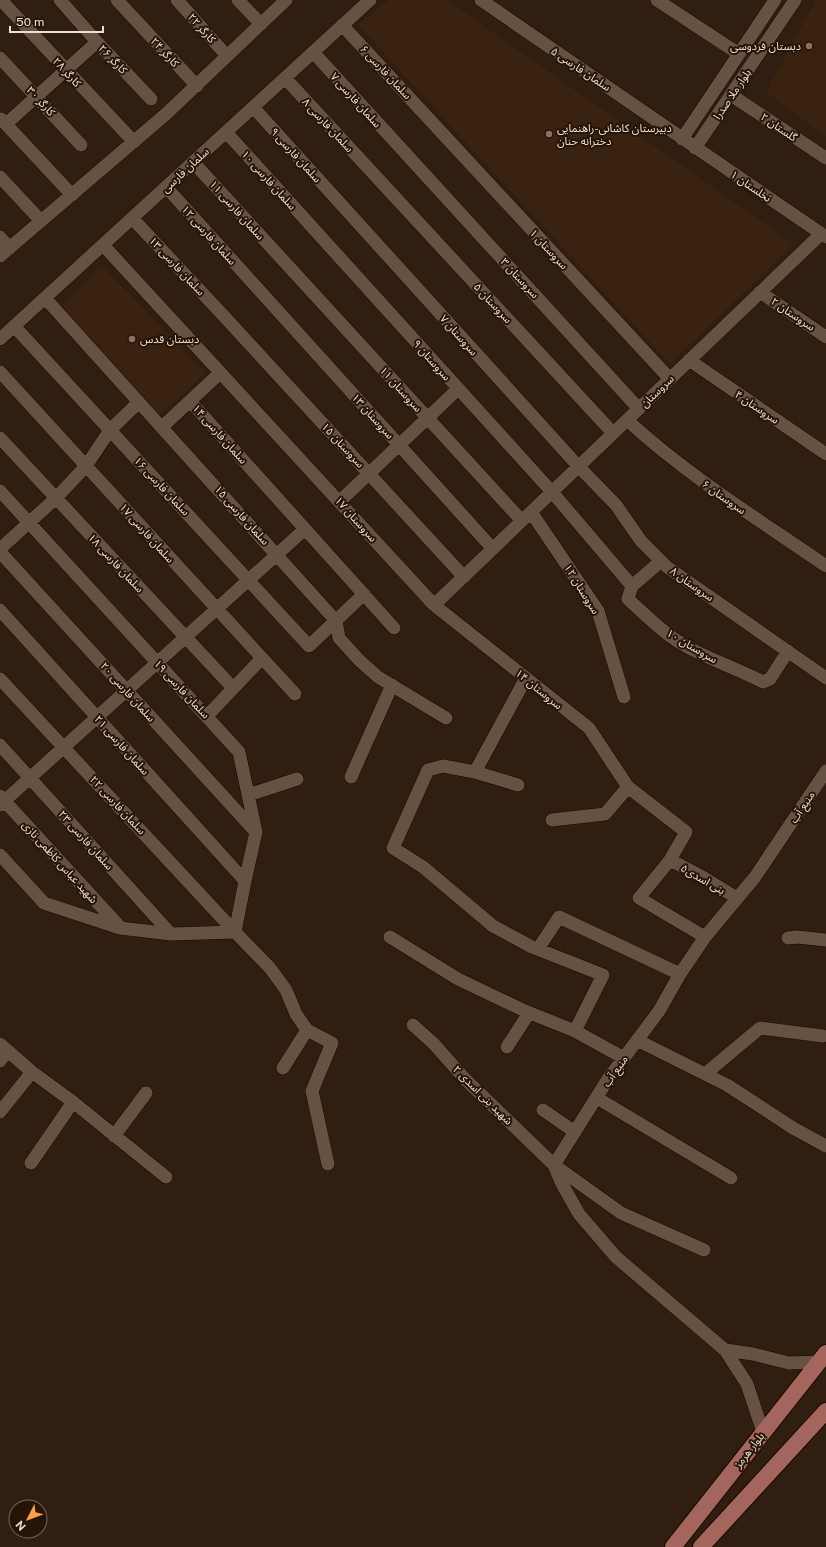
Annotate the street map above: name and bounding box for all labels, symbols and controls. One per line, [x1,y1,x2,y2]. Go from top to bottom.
scale bar [10,8,103,34]
street label: کارگر ۲۲ [185,11,219,46]
text: 50 m [16,15,44,29]
street label: کارگر ۲۴ [148,35,182,70]
place label: دبستان فردوسی [730,40,801,53]
marker: دبستان فردوسی [804,41,814,51]
street label: کارگر ۲۶ [96,42,130,77]
street label: سلمان فارسی ۶ [357,43,414,102]
street label: سلمان فارسی ۵ [548,45,613,94]
street label: کارگر ۲۸ [50,55,84,90]
street label: بلوار ملا صدرا [711,67,754,122]
street label: سلمان فارسی ۷ [328,70,384,131]
street label: کارگر ۳۰ [24,84,58,119]
street label: سلمان فارسی ۸ [299,96,356,155]
street label: گلستان ۲ [758,111,800,145]
place label: دبیرستان کاشانی-راهنمایی دخترانه حنان [557,122,672,148]
street label: سلمان فارسی ۹ [268,125,324,186]
marker: دبیرستان کاشانی-راهنمایی دخترانه حنان [544,129,554,139]
street label: سلمان فارسی [159,145,212,196]
street label: سلمان فارسی ۱۰ [239,148,299,213]
street label: نخلستان ۱ [728,168,774,205]
street label: سلمان فارسی ۱۱ [207,178,267,243]
street label: سلمان فارسی ۱۲ [179,203,239,268]
street label: سروستان ۱ [527,226,571,272]
street label: سلمان فارسی ۱۳ [146,234,207,299]
street label: سروستان ۳ [498,255,542,301]
street label: سروستان ۵ [471,280,515,326]
street label: سروستان ۲ [768,295,818,334]
street label: سروستان ۷ [437,312,481,359]
place label: دبستان قدس [140,333,199,346]
marker: دبستان قدس [127,334,137,344]
street label: سروستان ۹ [410,337,454,384]
street label: سروستان ۱۱ [377,364,425,415]
street label: سروستان [638,372,677,410]
street label: سروستان ۴ [732,388,782,427]
street label: سروستان ۱۳ [349,391,397,442]
street label: سلمان فارسی ۱۴ [190,402,250,467]
street label: سروستان ۱۵ [319,420,367,471]
street label: سلمان فارسی ۱۶ [131,454,192,519]
street label: سروستان ۶ [699,478,748,517]
street label: سلمان فارسی ۱۵ [212,483,272,548]
street label: سروستان ۱۷ [332,494,380,545]
street label: سلمان فارسی ۱۷ [117,501,177,566]
street label: سلمان فارسی ۱۸ [85,531,146,596]
street label: سروستان ۱۲ [561,562,602,617]
street label: سروستان ۸ [667,565,716,604]
street label: سروستان ۱۰ [664,627,720,666]
street label: سلمان فارسی ۱۹ [151,657,212,722]
street label: سلمان فارسی ۲۰ [98,660,158,725]
street label: سروستان ۱۴ [513,667,565,712]
street label: سلمان فارسی ۲۱ [92,713,152,778]
street label: سلمان فارسی ۲۲ [87,773,148,838]
street label: منبع آب [787,789,819,826]
street label: سلمان فارسی ۲۳ [56,808,116,873]
street label: شهید عباس کاظمی نازی [19,819,100,906]
street label: بنی اسدی۵ [678,861,727,897]
street label: منبع آب [600,1053,632,1090]
street label: شهید بنی اسدی ۲ [450,1063,515,1128]
street label: بلوار هرمز [731,1430,767,1471]
north arrow [8,1499,48,1539]
text: N [13,1518,28,1533]

